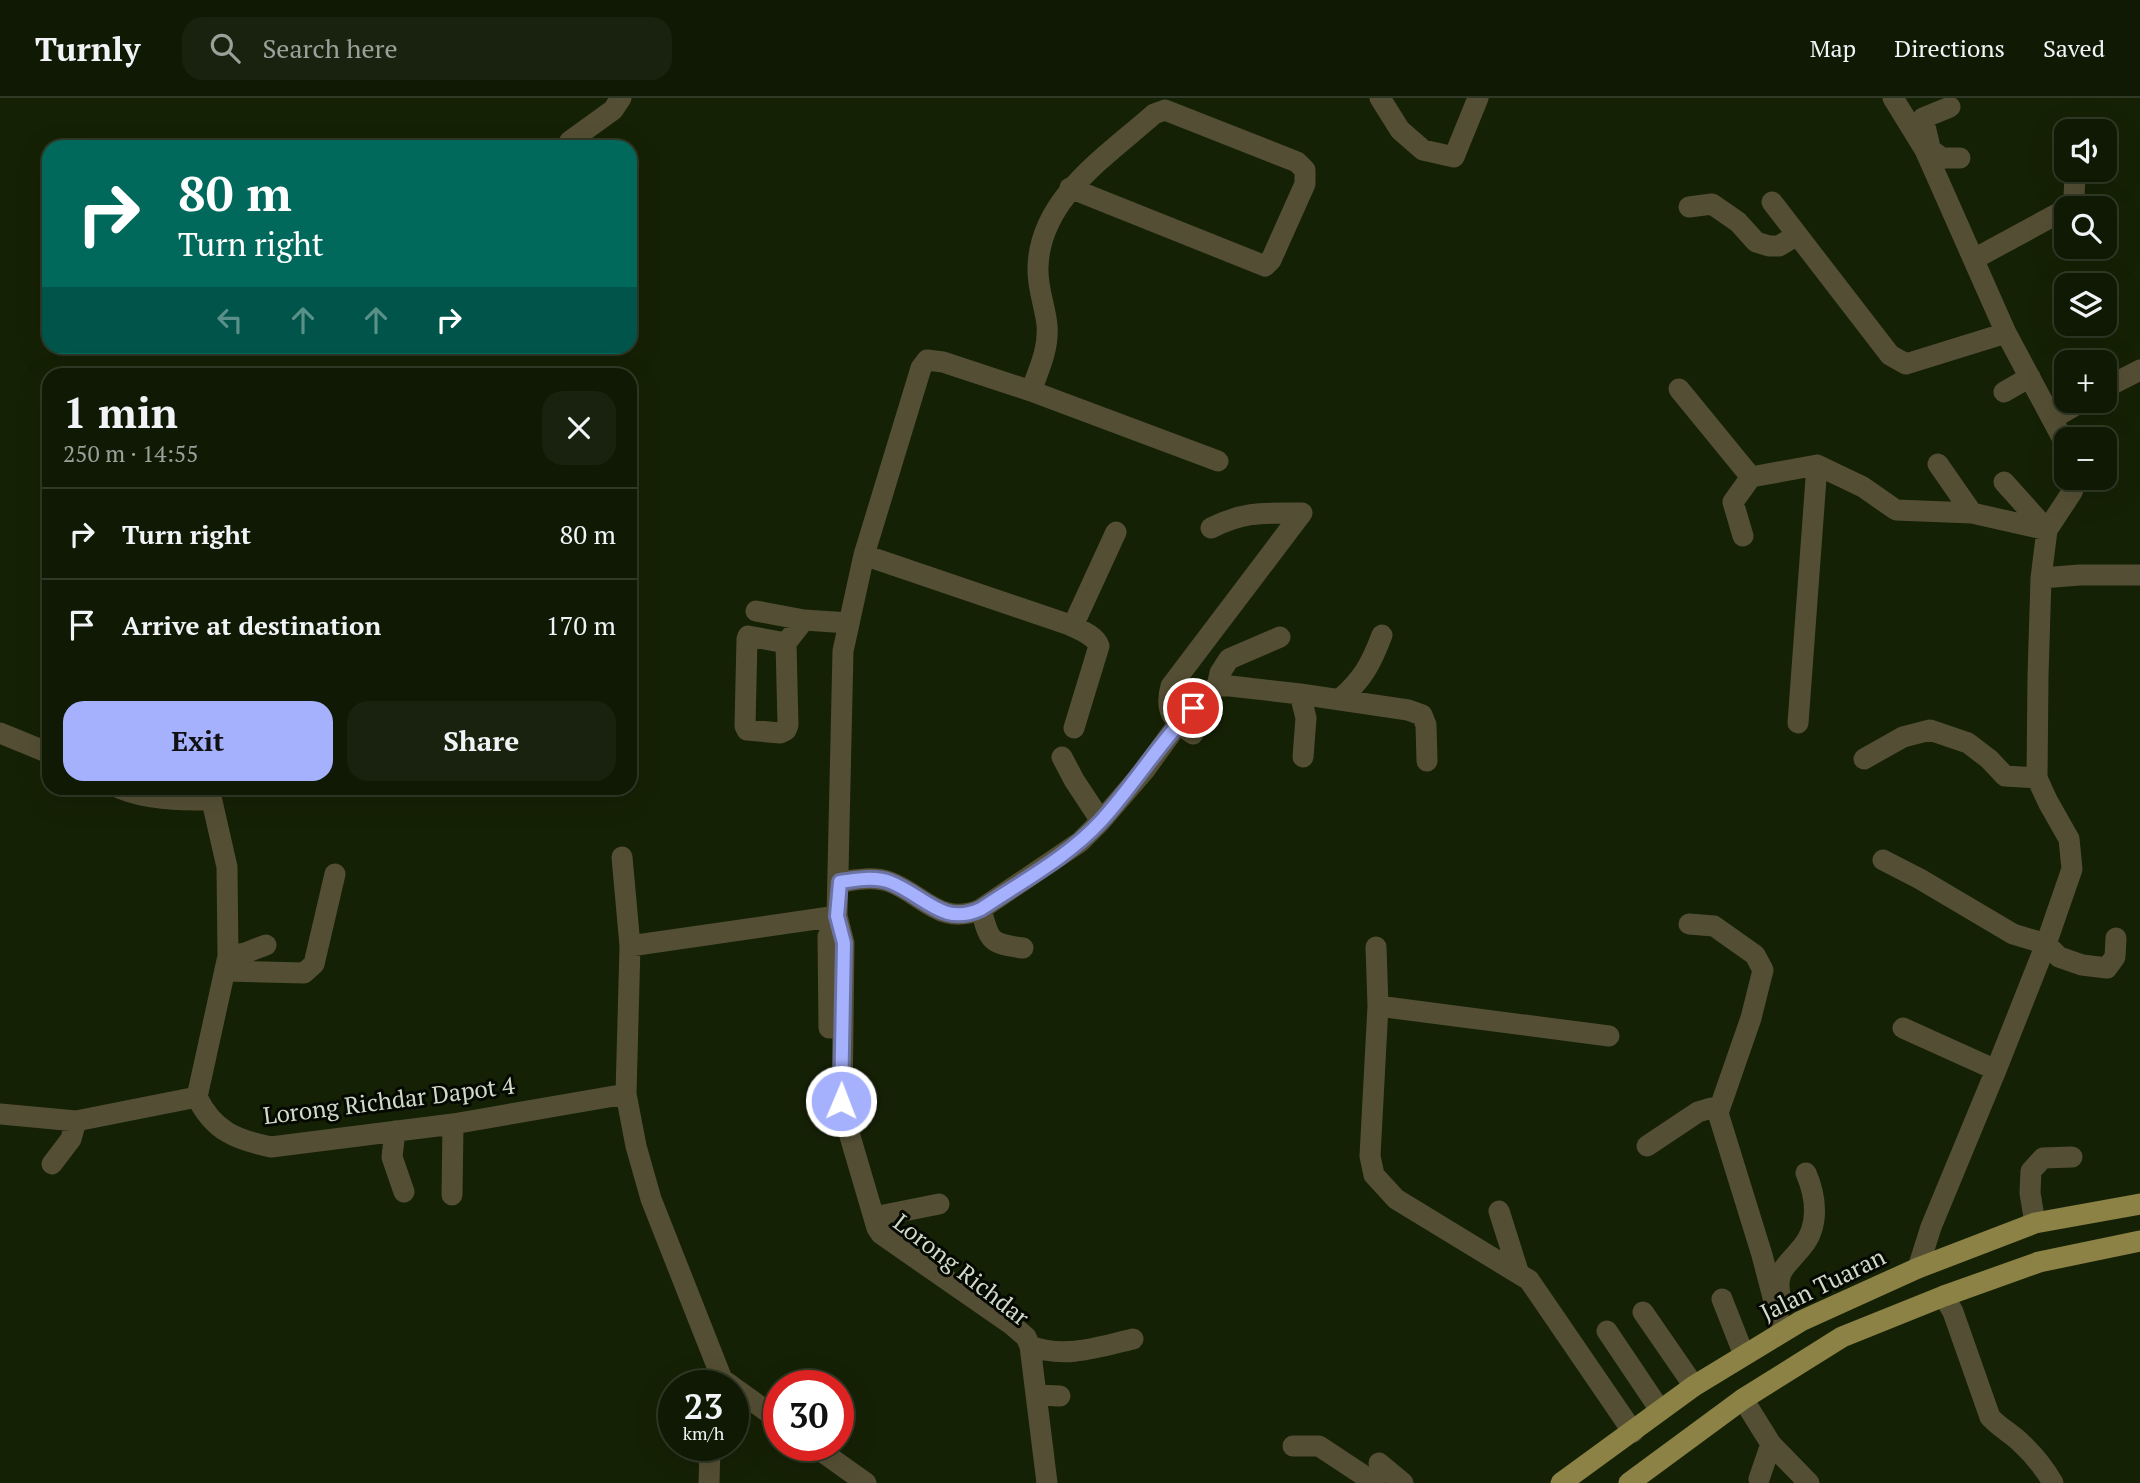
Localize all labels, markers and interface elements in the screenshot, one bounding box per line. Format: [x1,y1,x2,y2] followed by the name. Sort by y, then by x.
[182,17,672,80] search box
[35,27,140,70] text: Turnly
[206,29,244,67] icon: search
[262,31,398,65] text: Search here
[1810,32,1856,64] text: Map
[1894,32,2005,64] text: Directions
[2043,32,2105,64] text: Saved
[2054,119,2117,490] map controls
[2054,119,2117,182] button: sound
[178,160,292,225] text: 80 m
[63,168,154,259] icon: right
[2054,196,2117,259] button: search
[178,223,324,265] text: Turn right
[2054,273,2117,336] button: layers
[211,301,249,339] icon: left
[284,301,322,339] icon: ahead
[357,301,395,339] icon: ahead
[430,301,468,339] icon: right
[2054,350,2117,413] button: +
[63,384,178,440] text: 1 min
[542,391,616,465] button: close
[2054,427,2117,490] button: −
[63,438,198,469] text: 250 m · 14:55
[63,515,101,553] icon: right
[122,517,251,551] text: Turn right
[560,517,616,551] text: 80 m
[63,606,101,644] icon: arrive
[122,608,381,642] text: Arrive at destination
[546,608,616,642] text: 170 m
[1163,678,1223,738] pin
[1174,689,1212,727] icon: arrive
[63,701,333,781] button: Exit
[347,701,616,781] button: Share
[804,1064,878,1138] position arrow
[261,1069,517,1131] street label: Lorong Richdar Dapot 4
[887,1206,1037,1333] street label: Lorong Richdar
[1755,1240,1890,1328] street label: Jalan Tuaran
[763,1370,854,1461] speed limit sign: 30
[684,1383,723,1429] text: 23
[683,1421,724,1445] text: km/h

